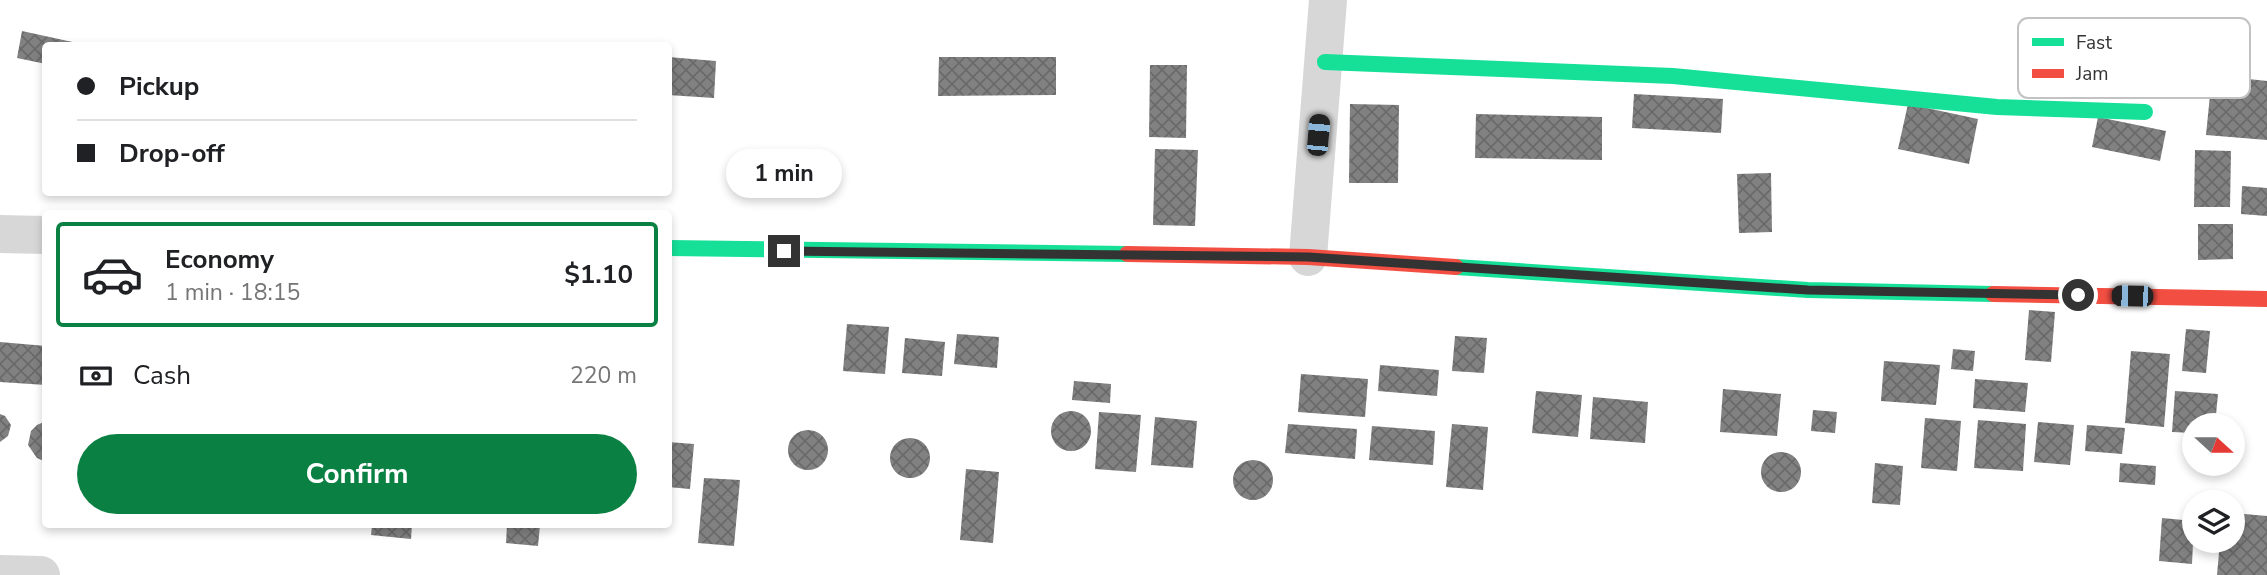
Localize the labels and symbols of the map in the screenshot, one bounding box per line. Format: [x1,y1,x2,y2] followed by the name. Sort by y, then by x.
[2018,18,2250,98] legend
[2076,30,2112,56] text: Fast
[2075,61,2109,87] text: Jam
[1306,113,1331,157] car
[726,149,842,198] callout: 1 min
[768,235,800,267] route end
[2062,279,2094,311] route start
[2111,285,2154,307] car
[2182,413,2245,476] north arrow

